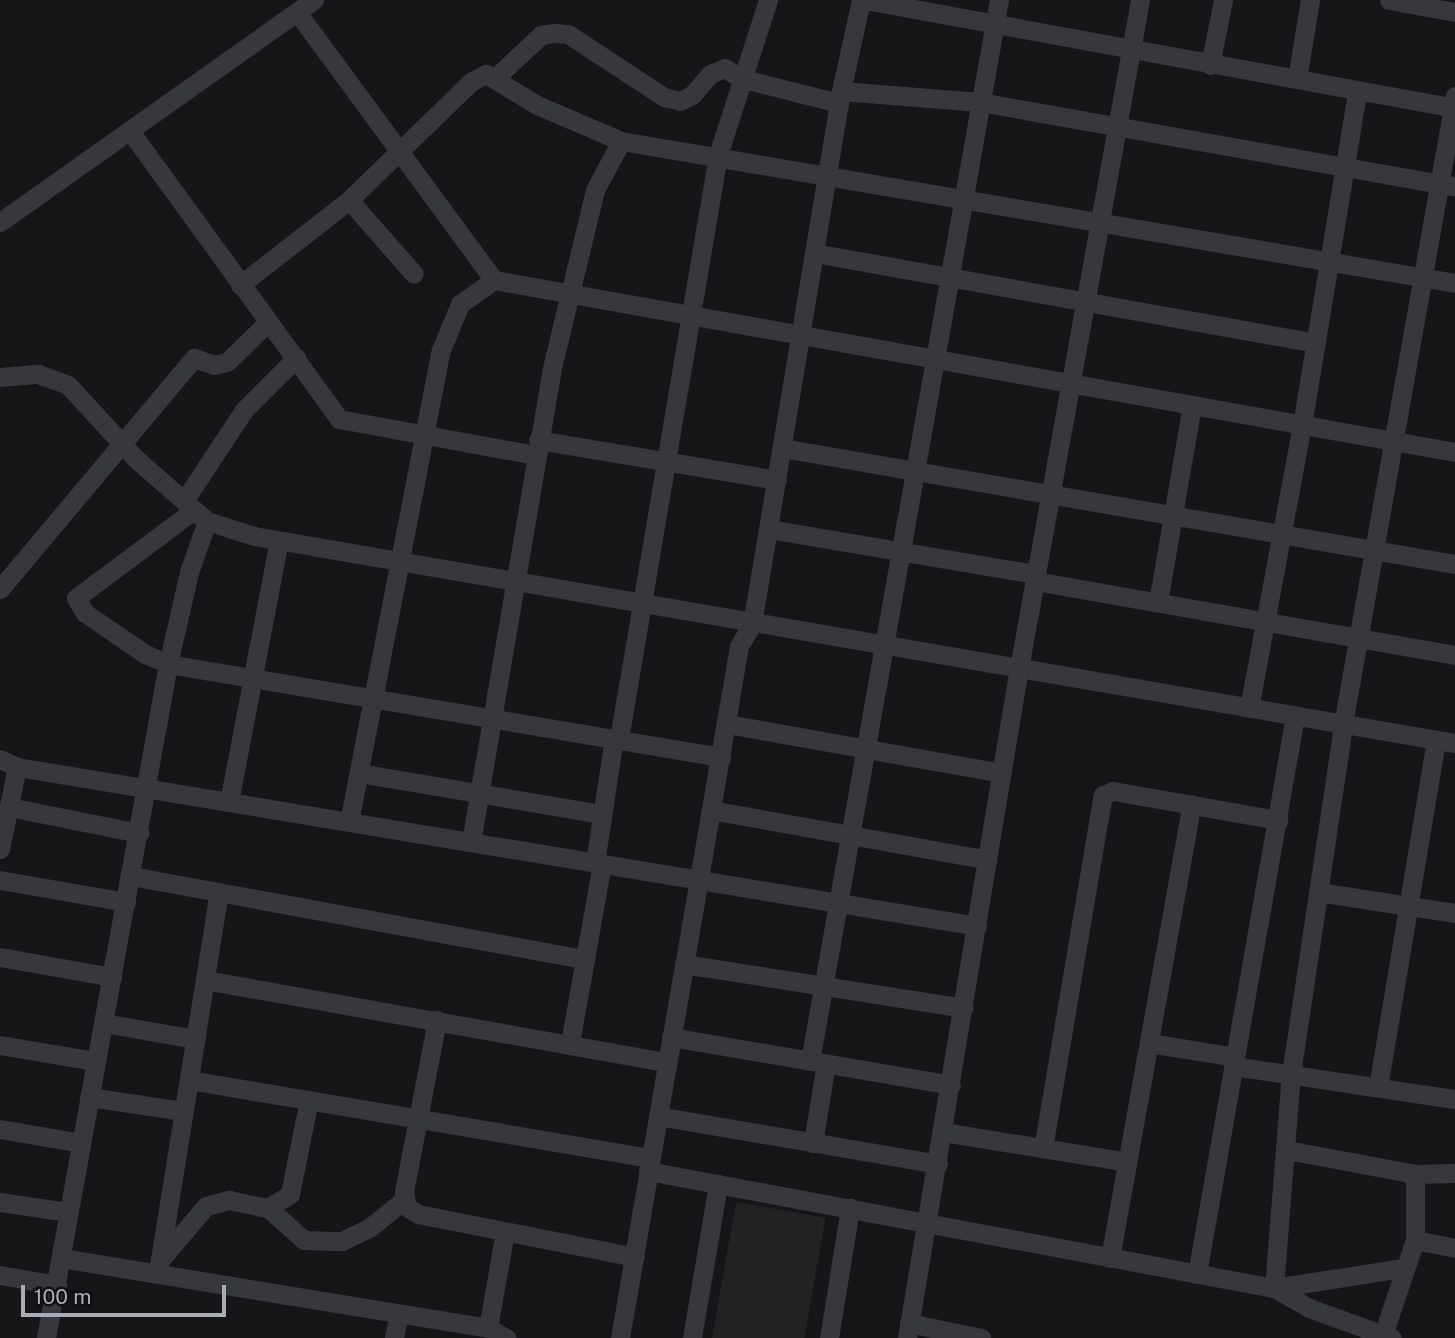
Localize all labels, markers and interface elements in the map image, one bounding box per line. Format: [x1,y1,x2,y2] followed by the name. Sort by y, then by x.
[24,1272,229,1316] scale bar
[34,1284,91,1309] text: 100 m

